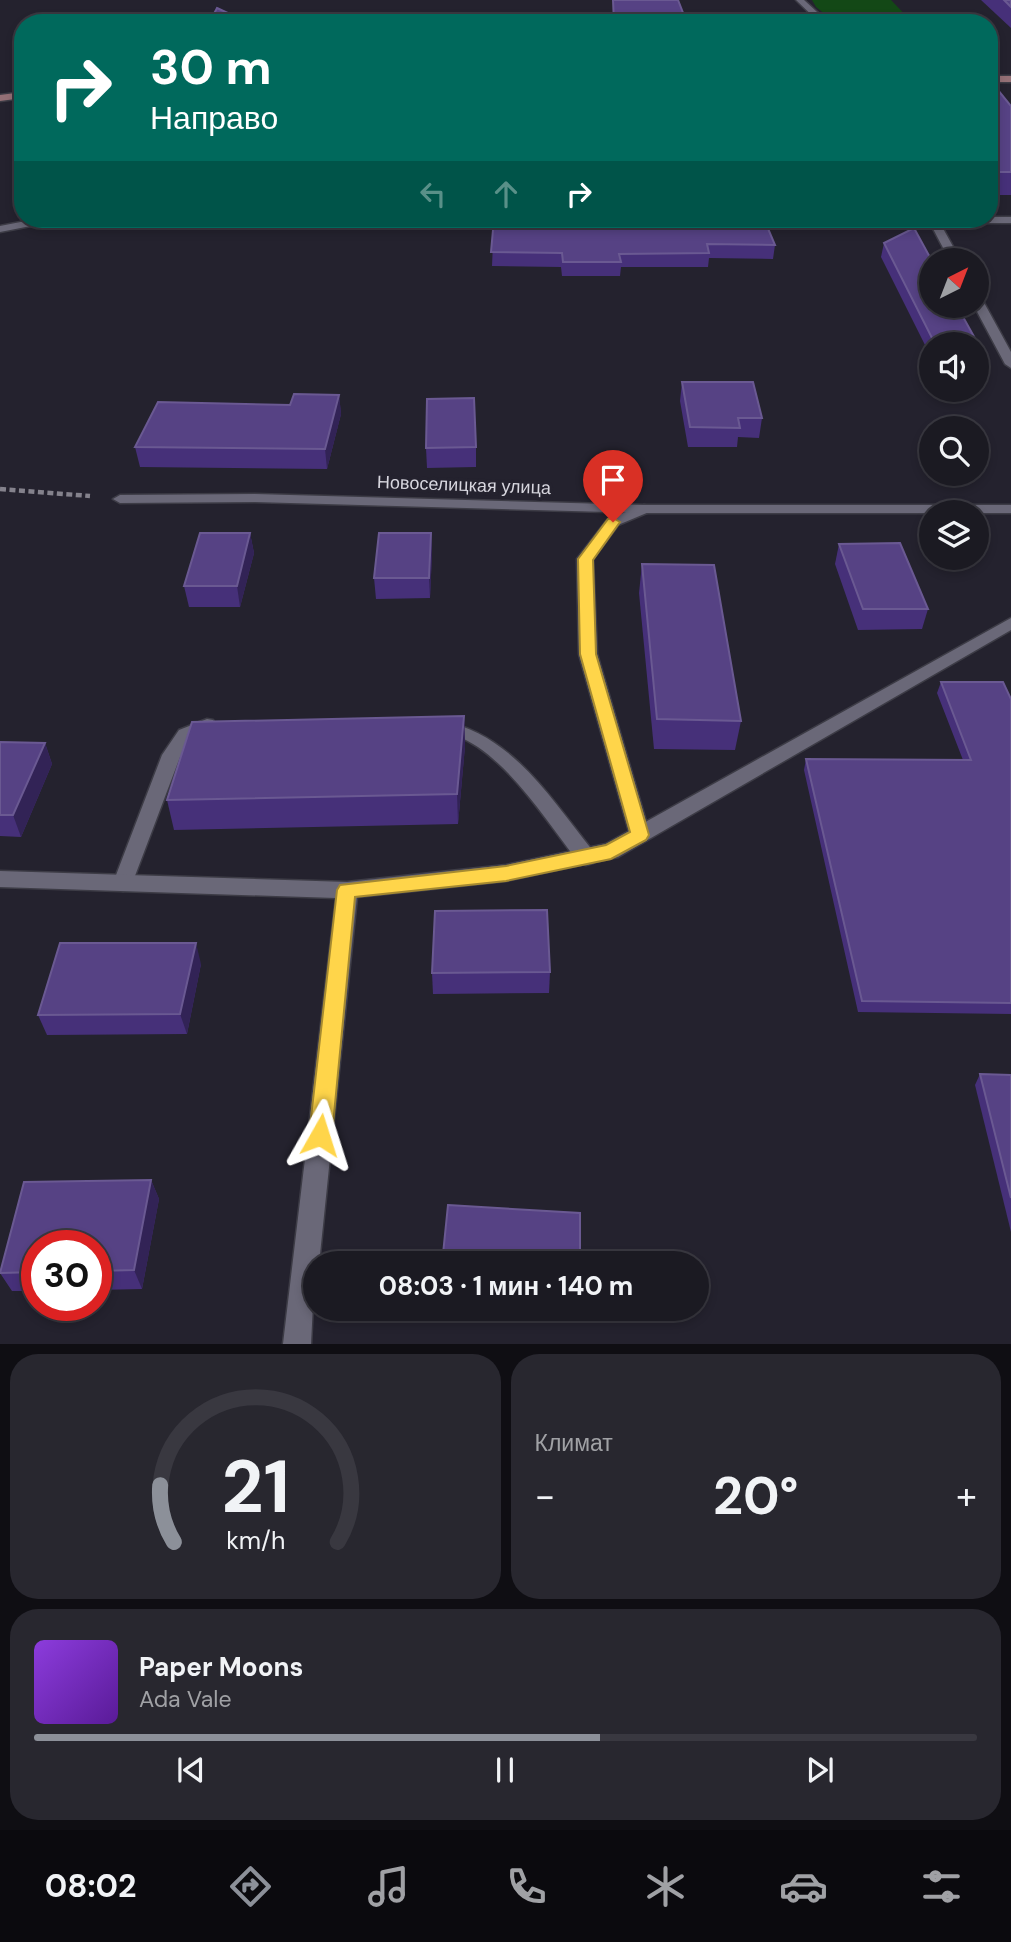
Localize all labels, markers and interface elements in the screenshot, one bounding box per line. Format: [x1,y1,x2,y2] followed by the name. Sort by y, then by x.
[150,35,272,99] text: 30 m
[35,42,126,133] icon: right
[150,97,278,139] text: Направо
[414,175,452,213] icon: left
[487,175,525,213] icon: ahead
[560,175,598,213] icon: right
[919,248,989,318] north arrow
[919,248,989,570] map controls
[919,332,989,402] button: sound
[919,416,989,486] button: search
[583,450,643,522] pin
[594,461,632,499] icon: arrive
[377,470,552,500] street label: Новоселицкая улица
[919,500,989,570] button: layers
[283,1098,357,1172] position arrow
[21,1230,112,1321] speed limit sign: 30
[379,1269,633,1303] text: 08:03 · 1 мин · 140 m
[535,1428,613,1458] text: Климат
[221,1441,290,1536] text: 21
[713,1462,798,1530] text: 20°
[535,1471,555,1521] text: −
[956,1471,977,1521] text: +
[226,1524,285,1557] text: km/h
[139,1650,303,1684] text: Paper Moons
[139,1684,232,1714] text: Ada Vale
[172,1751,210,1789] icon: previous
[486,1751,524,1789] icon: pause
[801,1751,839,1789] icon: next
[226,1862,275,1911] icon: directions
[364,1862,413,1911] icon: music
[502,1862,551,1911] icon: phone
[641,1862,690,1911] icon: climate
[779,1862,828,1911] icon: car
[917,1862,966,1911] icon: filters
[45,1865,136,1907] text: 08:02

